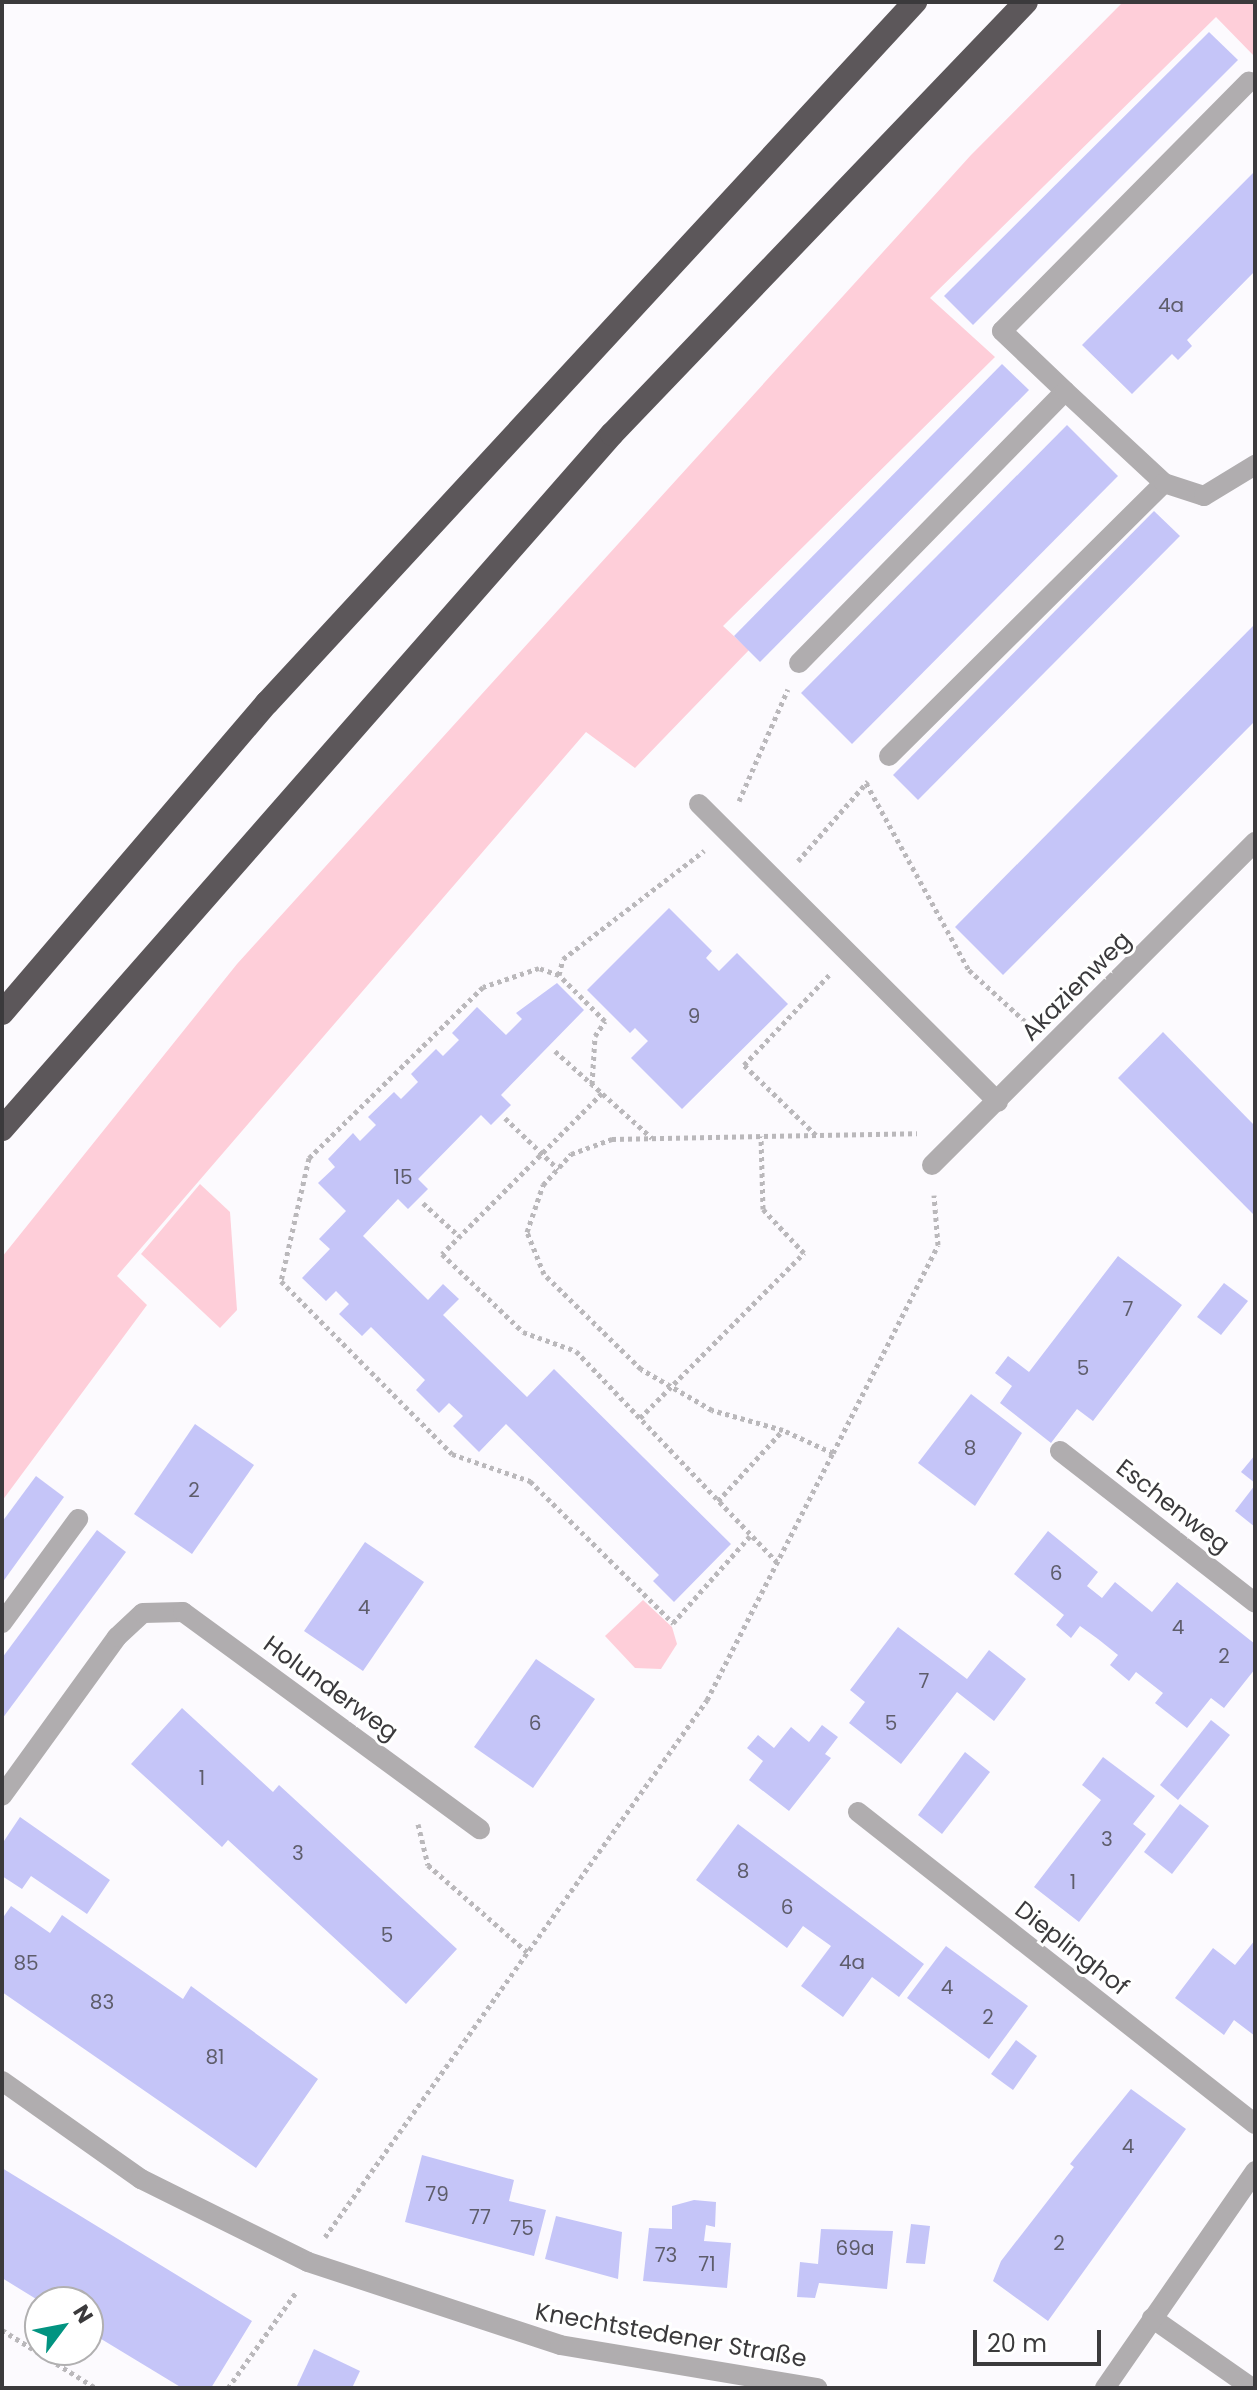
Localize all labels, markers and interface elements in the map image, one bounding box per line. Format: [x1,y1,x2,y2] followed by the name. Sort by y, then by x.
[1158,293,1184,317] house number: 4a
[1015,925,1137,1047] street label: Akazienweg
[688,1004,700,1028] house number: 9
[394,1165,412,1189] house number: 15
[1123,1297,1133,1321] house number: 7
[1077,1356,1089,1380] house number: 5
[964,1436,976,1460] house number: 8
[1111,1453,1235,1559] street label: Eschenweg
[188,1478,200,1502] house number: 2
[1050,1561,1062,1585] house number: 6
[358,1595,370,1619] house number: 4
[1172,1615,1184,1639] house number: 4
[258,1629,404,1747] street label: Holunderweg
[1218,1644,1230,1668] house number: 2
[919,1669,929,1693] house number: 7
[529,1711,541,1735] house number: 6
[885,1711,897,1735] house number: 5
[199,1766,205,1790] house number: 1
[1101,1827,1113,1851] house number: 3
[292,1841,304,1865] house number: 3
[737,1859,749,1883] house number: 8
[1070,1870,1076,1894] house number: 1
[781,1895,793,1919] house number: 6
[1010,1895,1134,2001] street label: Dieplinghof
[381,1923,393,1947] house number: 5
[839,1950,865,1974] house number: 4a
[13,1951,39,1975] house number: 85
[941,1975,953,1999] house number: 4
[90,1990,114,2014] house number: 83
[982,2005,994,2029] house number: 2
[205,2045,225,2069] house number: 81
[1122,2134,1134,2158] house number: 4
[425,2182,449,2206] house number: 79
[469,2205,491,2229] house number: 77
[510,2216,534,2240] house number: 75
[1053,2231,1065,2255] house number: 2
[836,2236,874,2260] house number: 69a
[655,2243,677,2267] house number: 73
[698,2252,716,2276] house number: 71
[24,2286,104,2366] north arrow
[533,2297,809,2373] street label: Knechtstedener Straße
[66,2299,101,2329] text: N
[977,2314,1105,2364] scale bar
[987,2327,1047,2360] text: 20 m

